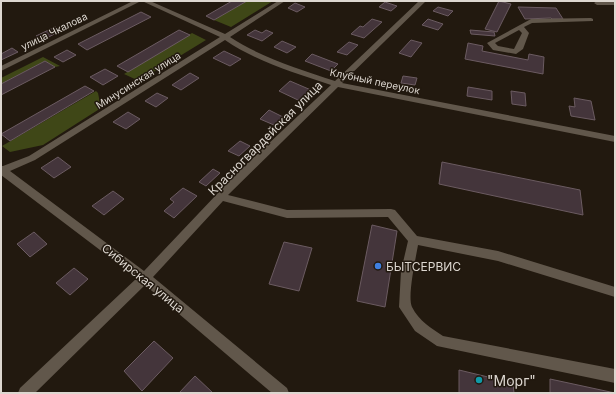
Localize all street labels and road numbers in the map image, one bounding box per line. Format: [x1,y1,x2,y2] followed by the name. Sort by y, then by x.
[19,10,89,52] street label: улица Чкалова
[94,49,182,111] street label: Минусинская улица
[329,66,422,97] street label: Клубный переулок
[205,78,325,198] street label: Красногвардейская улица
[99,240,187,316] street label: Сибирская улица

